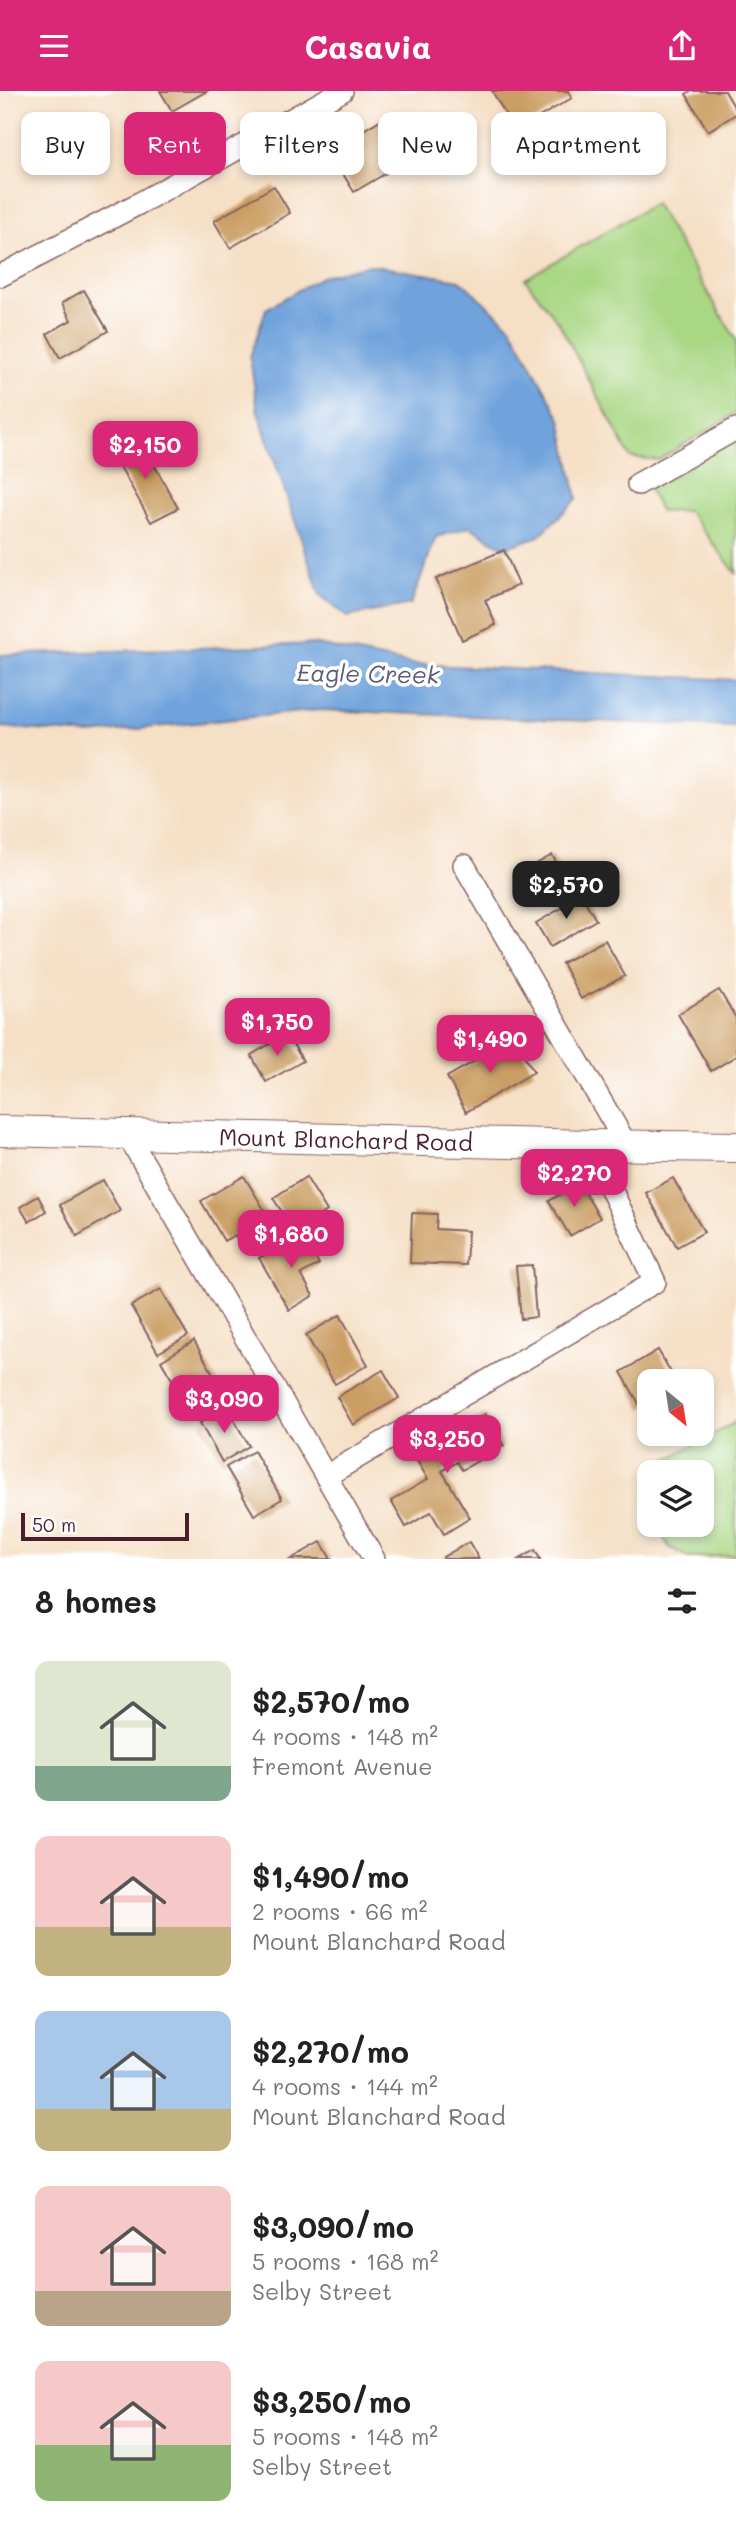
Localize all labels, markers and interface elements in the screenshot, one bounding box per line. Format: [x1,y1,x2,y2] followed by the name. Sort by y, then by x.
[305,25,431,67] text: Casavia
[35,27,73,65] icon: menu
[663,27,701,65] icon: share
[21,112,110,175] chip: Buy
[124,112,226,175] chip: Rent
[240,112,364,175] chip: Filters
[378,112,477,175] chip: New
[491,112,666,175] chip: Apartment
[88,421,202,481] pin: $2,150
[109,429,181,459] text: $2,150
[296,656,441,690] water label: Eagle Creek
[509,861,623,921] pin: $2,570
[528,869,604,899] text: $2,570
[220,999,334,1058] pin: $1,750
[241,1006,313,1036] text: $1,750
[433,1016,547,1075] pin: $1,490
[453,1023,527,1053] text: $1,490
[219,1121,473,1157] street label: Mount Blanchard Road
[517,1149,631,1209] pin: $2,270
[537,1157,611,1187] text: $2,270
[234,1211,348,1270] pin: $1,680
[254,1218,328,1248] text: $1,680
[637,1369,714,1445] north arrow
[637,1369,714,1537] map controls
[167,1375,281,1435] pin: $3,090
[185,1383,263,1413] text: $3,090
[390,1415,504,1475] pin: $3,250
[409,1423,485,1453] text: $3,250
[637,1460,714,1537] button: layers
[21,1510,189,1542] scale bar
[32,1512,76,1537] text: 50 m
[35,1581,157,1621] text: 8 homes
[663,1582,701,1620] icon: filters
[252,1681,410,1721] text: $2,570/mo
[91,1689,175,1773] icon: home
[252,1721,438,1751] text: 4 rooms · 148 m²
[252,1751,432,1781] text: Fremont Avenue
[252,1856,409,1896] text: $1,490/mo
[91,1864,175,1948] icon: home
[252,1896,427,1926] text: 2 rooms · 66 m²
[252,1926,506,1956] text: Mount Blanchard Road
[252,2031,409,2071] text: $2,270/mo
[91,2039,175,2123] icon: home
[252,2071,438,2101] text: 4 rooms · 144 m²
[252,2101,506,2131] text: Mount Blanchard Road
[252,2206,414,2246] text: $3,090/mo
[91,2214,175,2298] icon: home
[252,2246,438,2276] text: 5 rooms · 168 m²
[252,2276,392,2306] text: Selby Street
[252,2381,411,2421] text: $3,250/mo
[91,2389,175,2473] icon: home
[252,2421,438,2451] text: 5 rooms · 148 m²
[252,2451,392,2481] text: Selby Street

